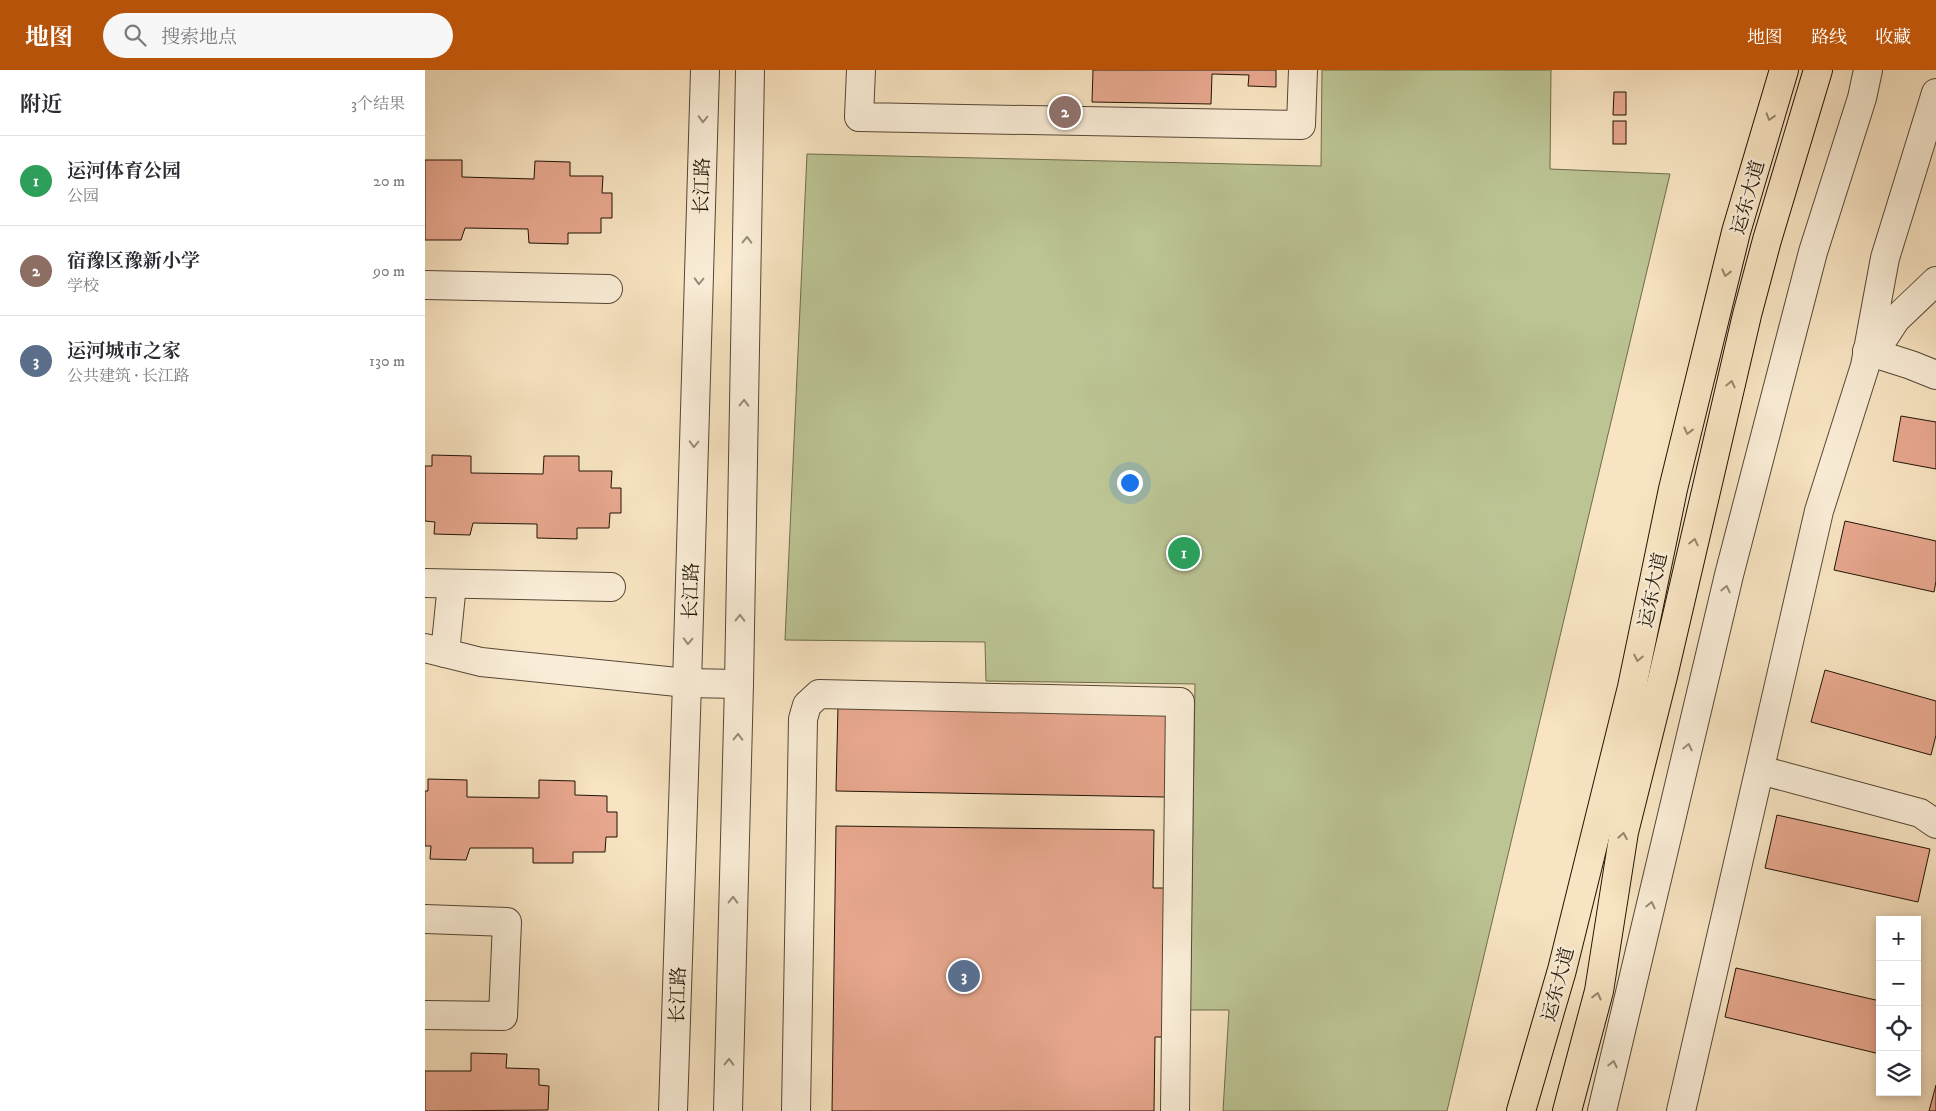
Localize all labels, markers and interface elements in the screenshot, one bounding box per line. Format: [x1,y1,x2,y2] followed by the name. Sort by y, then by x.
[103,13,453,58] search box
[121,21,149,49] icon: search
[25,23,73,53] text: 地图
[161,26,237,49] text: 搜索地点
[1747,27,1783,49] text: 地图
[1811,27,1847,49] text: 路线
[1875,27,1911,49] text: 收藏
[20,92,62,118] text: 附近
[1049,93,1081,131] pin: 2
[351,94,405,114] text: 3个结果
[1766,112,1776,120] one-way arrow
[698,115,709,123] one-way arrow
[690,157,715,215] street label: 长江路
[1727,158,1770,237] street label: 运东大道
[67,160,181,183] text: 运河体育公园
[33,171,39,191] text: 1
[373,171,405,191] text: 20 m
[67,186,99,206] text: 公园
[742,236,752,244] one-way arrow
[67,250,200,273] text: 宿豫区豫新小学
[32,261,40,281] text: 2
[373,261,405,281] text: 90 m
[1721,269,1732,278] one-way arrow
[67,276,99,296] text: 学校
[693,277,704,285] one-way arrow
[67,340,181,363] text: 运河城市之家
[33,351,39,371] text: 3
[369,351,405,371] text: 130 m
[67,366,190,386] text: 公共建筑 · 长江路
[1725,379,1736,388] one-way arrow
[739,398,749,406] one-way arrow
[1683,426,1693,434] one-way arrow
[689,440,699,448] one-way arrow
[1117,470,1143,496] your location
[1168,534,1200,572] pin: 1
[1688,537,1699,546] one-way arrow
[1634,551,1673,630] street label: 运东大道
[679,562,704,620] street label: 长江路
[1720,585,1731,594] one-way arrow
[735,613,745,621] one-way arrow
[683,637,694,645] one-way arrow
[1633,654,1644,662] one-way arrow
[732,733,743,741] one-way arrow
[1682,743,1693,752] one-way arrow
[1618,831,1628,840] one-way arrow
[728,896,739,904] one-way arrow
[1645,901,1656,910] one-way arrow
[1876,916,1921,1096] map controls
[1876,916,1921,961] button: +
[1538,945,1579,1024] street label: 运东大道
[948,957,980,995] pin: 3
[1876,961,1921,1006] button: −
[666,966,691,1024] street label: 长江路
[1591,992,1602,1001] one-way arrow
[1876,1006,1921,1051] button: locate
[1876,1051,1921,1096] button: layers
[724,1058,734,1066] one-way arrow
[1607,1059,1618,1068] one-way arrow

